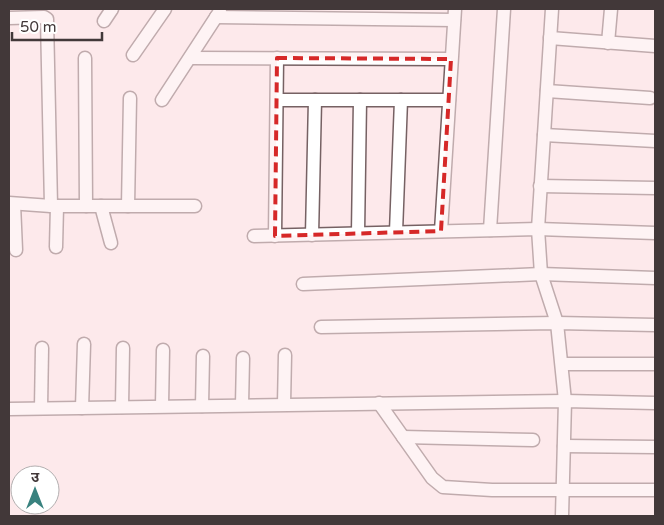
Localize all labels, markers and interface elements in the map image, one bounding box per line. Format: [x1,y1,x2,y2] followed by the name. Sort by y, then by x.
[12,10,102,42] scale bar
[20,18,57,36] text: 50 m
[10,465,60,515] north arrow
[31,469,40,486] text: उ

